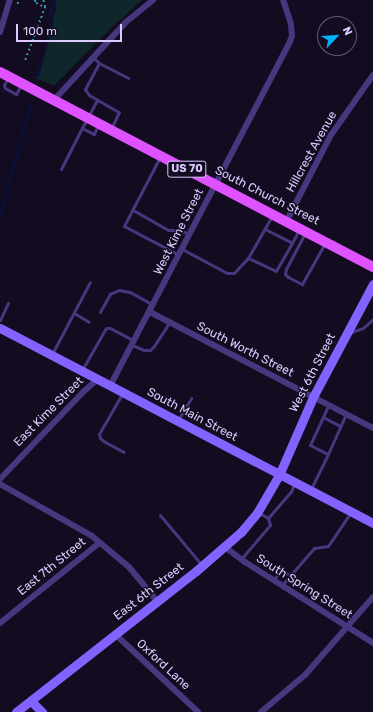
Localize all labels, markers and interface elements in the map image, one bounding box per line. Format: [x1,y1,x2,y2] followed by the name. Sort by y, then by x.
[18,16,124,42] scale bar
[317,16,357,56] north arrow
[23,24,57,38] text: 100 m
[340,25,355,37] text: N
[284,109,340,195] street label: Hillcrest Avenue
[167,160,207,178] road number: US 70
[212,163,322,229] street label: South Church Street
[151,186,207,278] street label: West Kime Street
[194,319,296,381] street label: South Worth Street
[287,331,339,415] street label: West 6th Street
[11,374,87,450] street label: East Kime Street
[144,385,240,445] street label: South Main Street
[15,535,89,599] street label: East 7th Street
[253,552,355,622] street label: South Spring Street
[111,560,187,624] street label: East 6th Street
[133,637,193,693] street label: Oxford Lane

